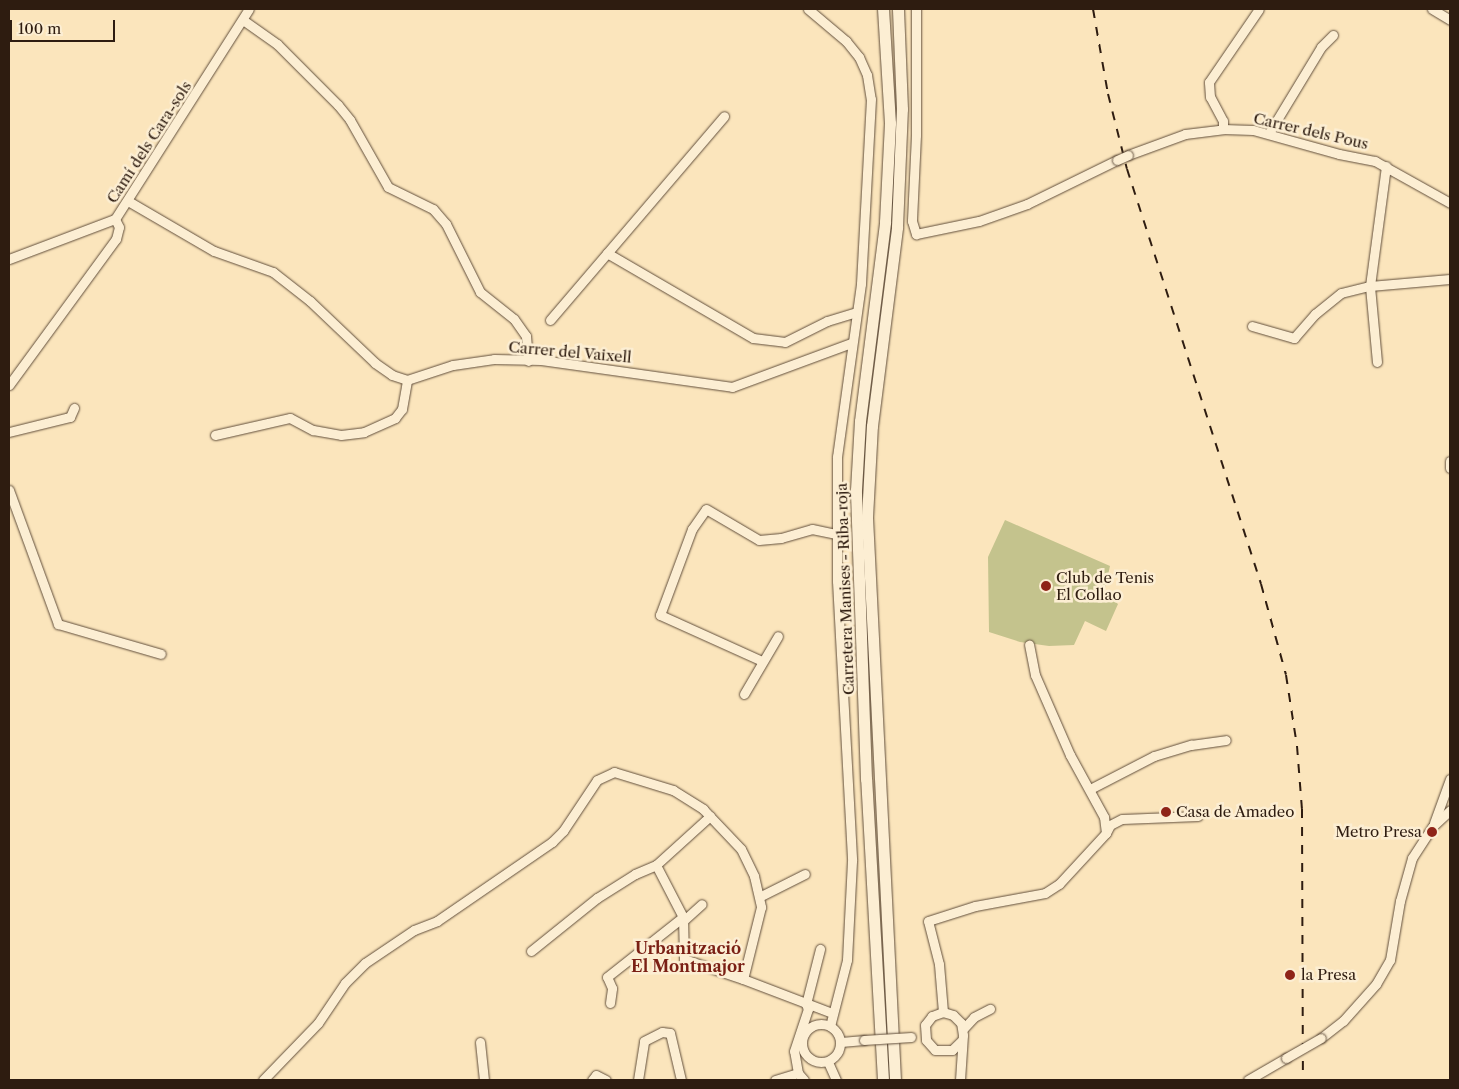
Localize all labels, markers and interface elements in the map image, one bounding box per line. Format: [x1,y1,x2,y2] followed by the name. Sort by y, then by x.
[12,10,118,42] scale bar
[18,19,61,38] text: 100 m
[103,78,195,206] street label: Camí dels Cara-sols
[1252,109,1370,153] street label: Carrer dels Pous
[507,338,633,366] street label: Carrer del Vaixell
[832,483,858,695] street label: Carretera Manises - Riba-roja
[1056,568,1155,603] place label: Club de Tenis El Collao
[1040,580,1052,592] marker: Club de Tenis El Collao
[1176,803,1295,821] place label: Casa de Amadeo
[1160,806,1172,818] marker: Casa de Amadeo
[1335,823,1422,841] place label: Metro Presa
[1426,826,1438,838] marker: Metro Presa
[631,938,745,976] district label: Urbanització El Montmajor
[1301,966,1356,984] place label: la Presa
[1283,968,1297,982] marker: la Presa

